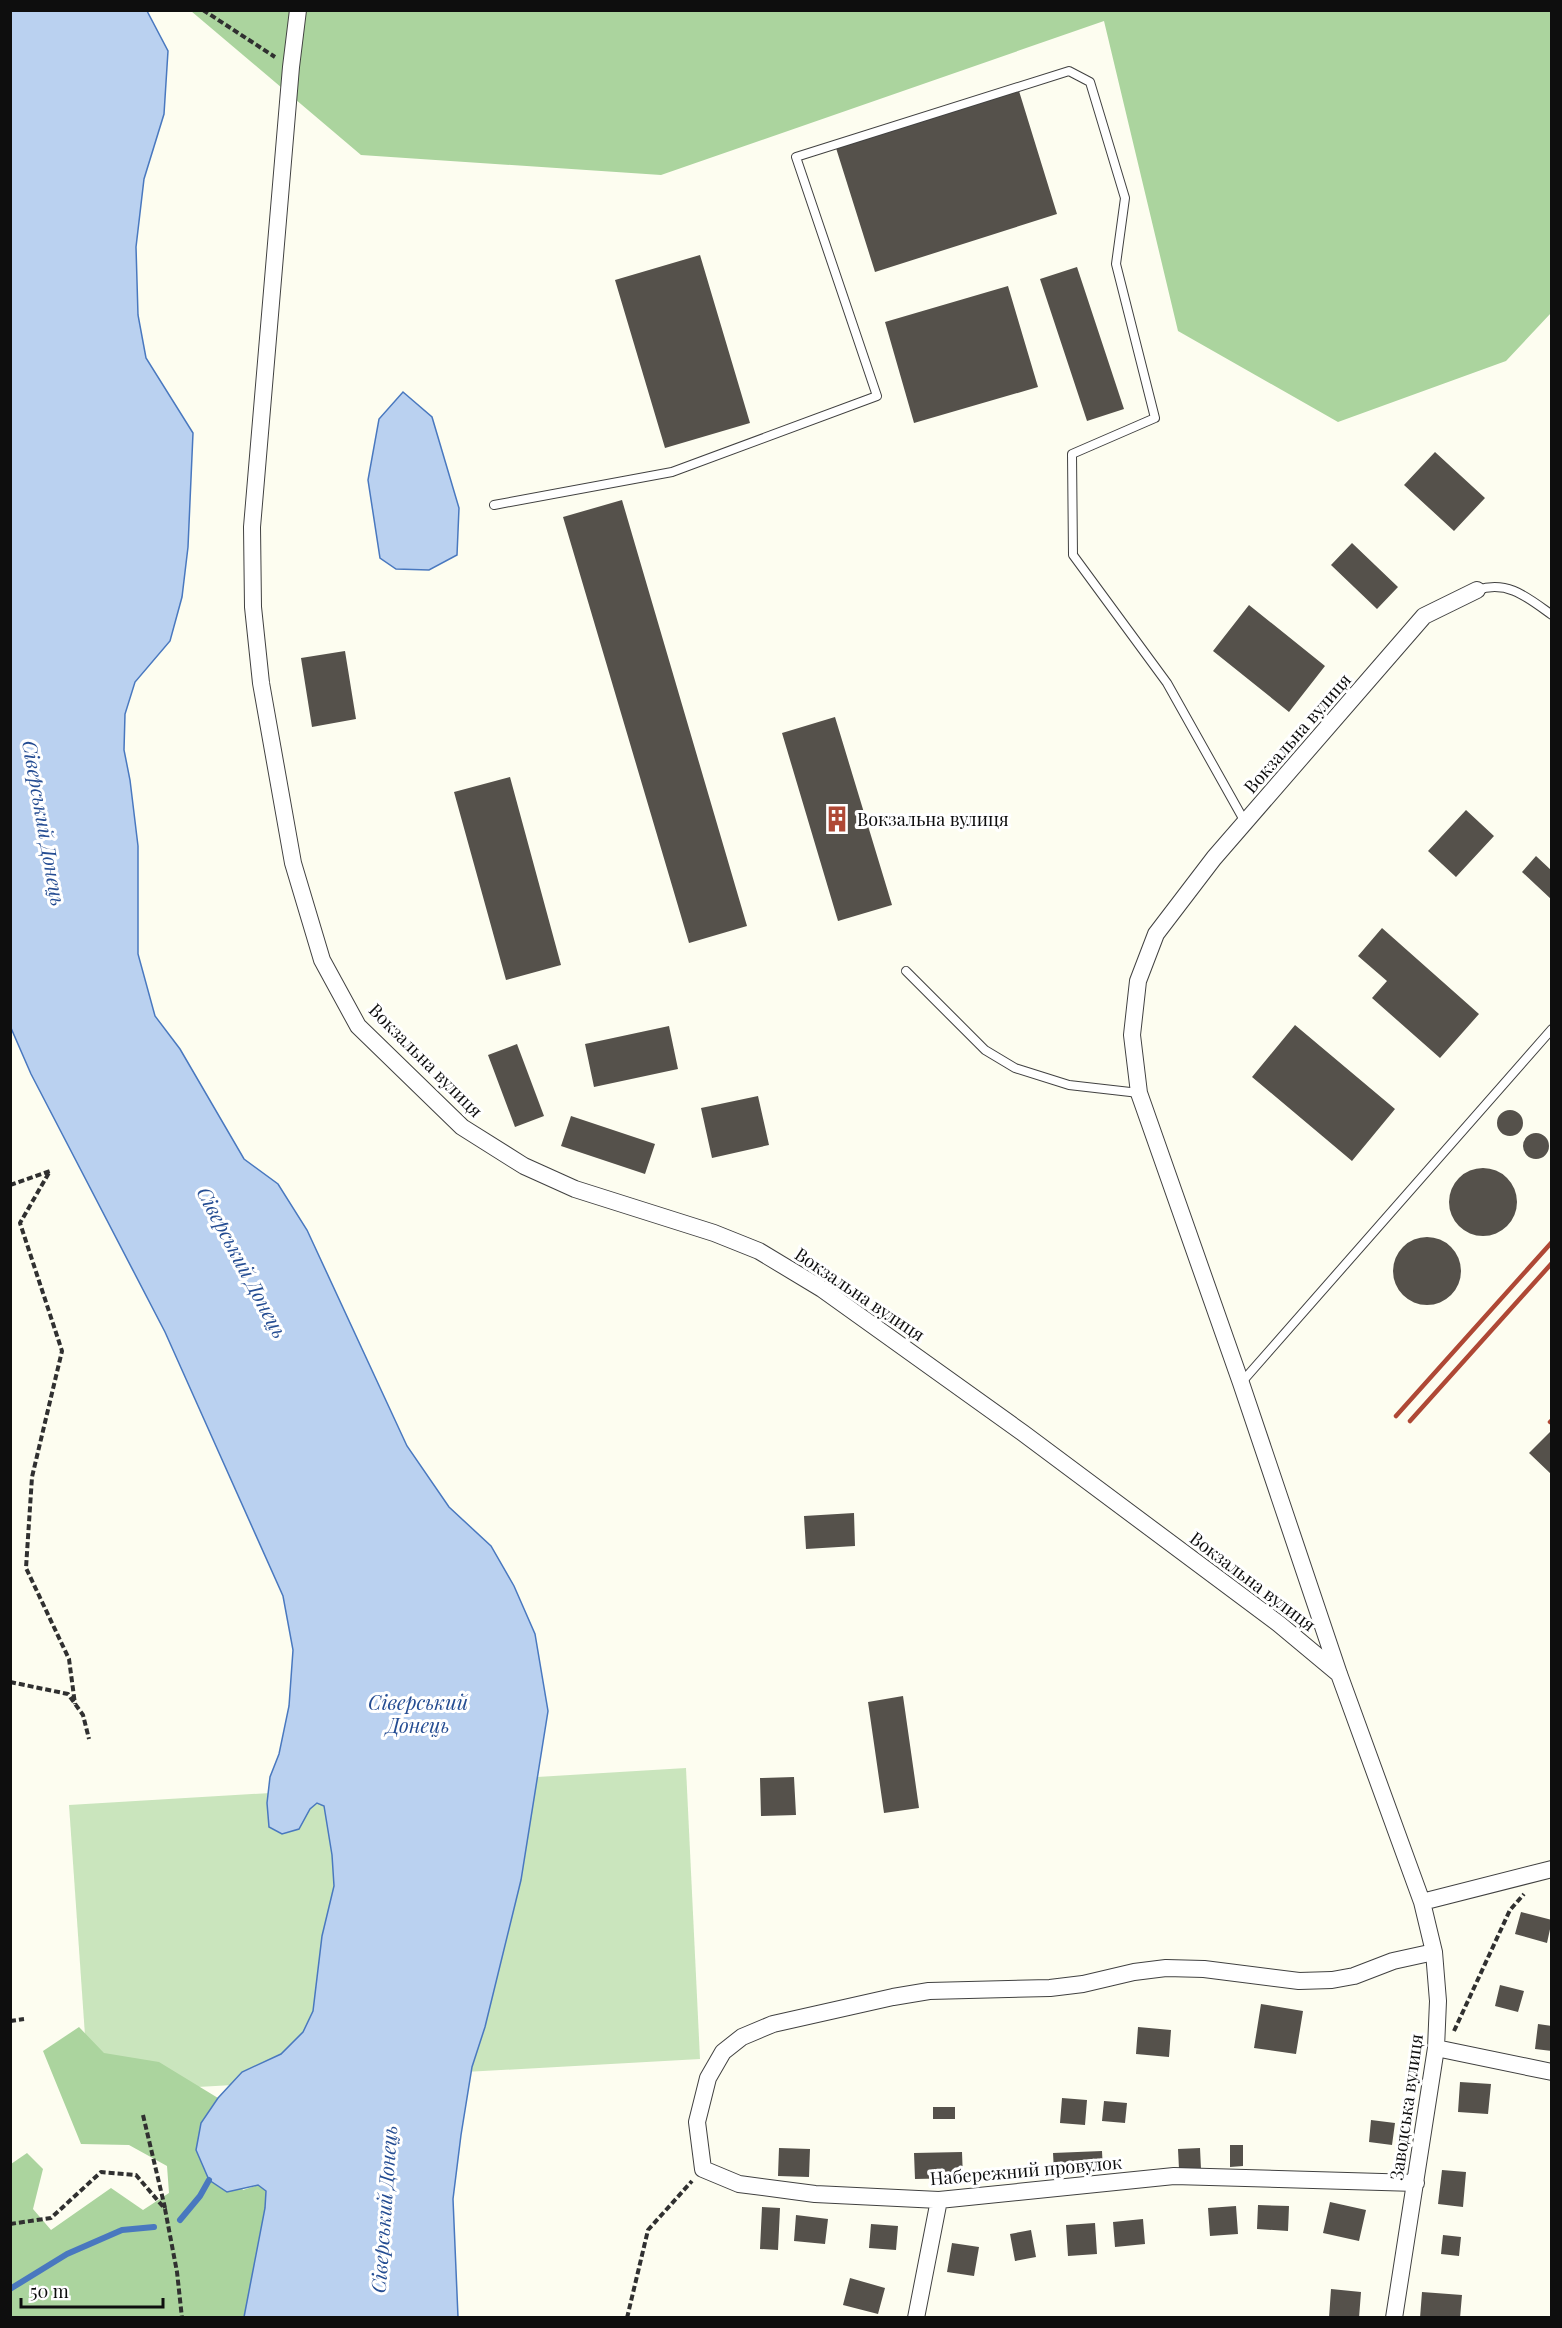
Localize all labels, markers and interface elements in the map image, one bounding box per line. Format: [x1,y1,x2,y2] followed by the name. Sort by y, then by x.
[1238,668,1356,798] street label: Вокзальна вулиця
[17,738,73,908] water label: Сіверський Донець
[822,804,852,834] building icon: Вокзальна вулиця
[857,807,1009,831] place label: Вокзальна вулиця
[364,998,488,1122] street label: Вокзальна вулиця
[192,1181,294,1343] water label: Сіверський Донець
[790,1242,930,1347] street label: Вокзальна вулиця
[1185,1526,1321,1636] street label: Вокзальна вулиця
[368,1688,469,1738] water label: Сіверський Донець
[1384,2032,1428,2182] street label: Заводська вулиця
[364,2124,402,2294] water label: Сіверський Донець
[929,2150,1123,2190] street label: Набережний провулок
[21,2271,164,2309] scale bar
[30,2279,69,2303] text: 50 m

